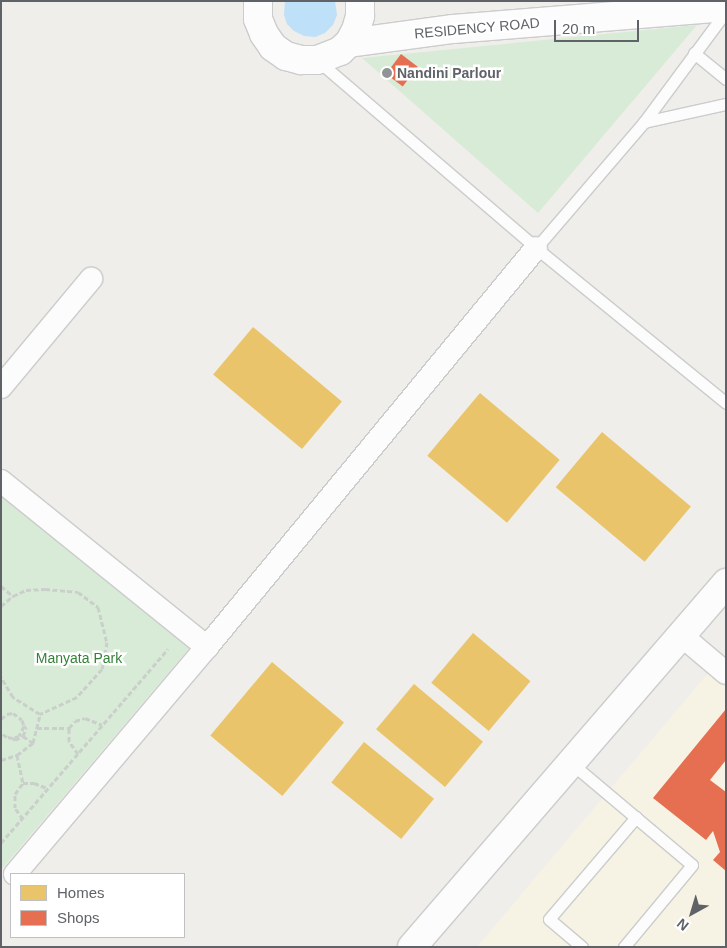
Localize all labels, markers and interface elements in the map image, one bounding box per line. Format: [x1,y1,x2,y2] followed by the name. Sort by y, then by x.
[557,10,642,42] scale bar
[413,14,541,42] street label: RESIDENCY ROAD
[562,20,595,37] text: 20 m
[397,65,501,81] place label: Nandini Parlour
[381,67,393,79] marker: Nandini Parlour
[36,650,122,666] park label: Manyata Park
[10,873,185,938] legend
[57,884,105,901] text: Homes
[667,888,717,938] north arrow
[57,909,100,926] text: Shops
[674,915,692,934] text: N

